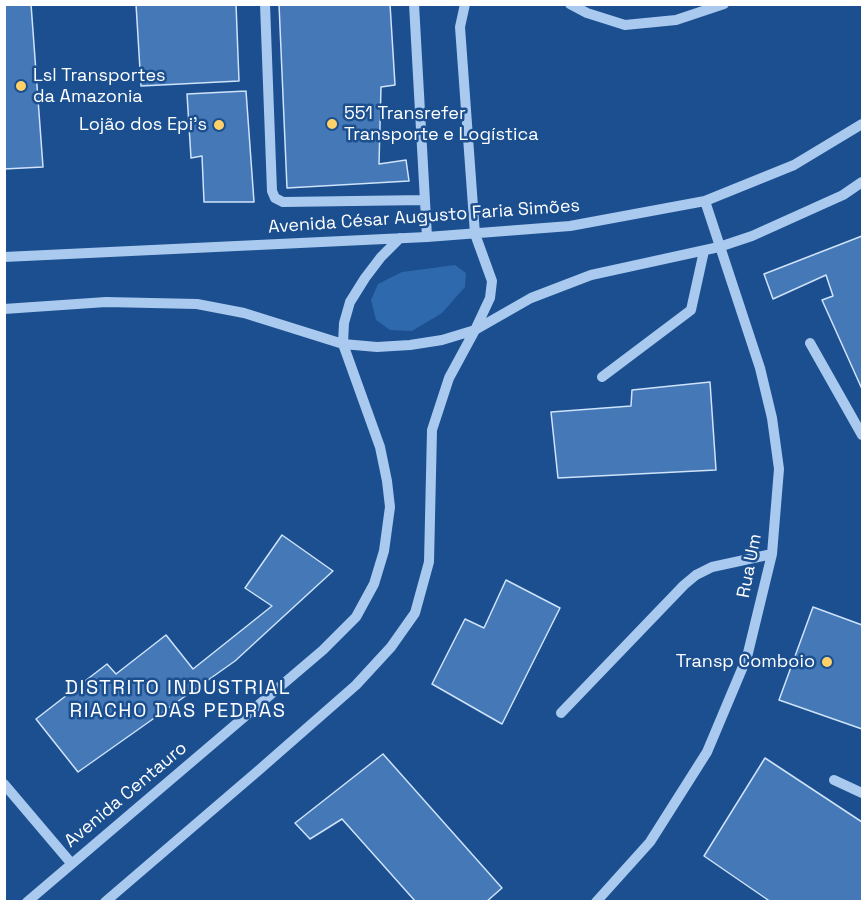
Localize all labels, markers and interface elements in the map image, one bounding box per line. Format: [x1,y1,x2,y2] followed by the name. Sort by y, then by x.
[33,65,166,107] place label: Lsl Transportes da Amazonia
[14,79,28,93] marker: Lsl Transportes da Amazonia
[344,103,539,146] place label: 551 Transrefer Transporte e Logística
[79,114,207,136] place label: Lojão dos Epi's
[325,117,339,131] marker: 551 Transrefer Transporte e Logística
[212,118,226,132] marker: Lojão dos Epi's
[267,195,581,239] street label: Avenida César Augusto Faria Simões
[733,532,767,600] street label: Rua Um
[676,651,815,673] place label: Transp Comboio
[820,655,834,669] marker: Transp Comboio
[65,677,291,724] district label: DISTRITO INDUSTRIAL RIACHO DAS PEDRAS
[60,738,192,852] street label: Avenida Centauro

